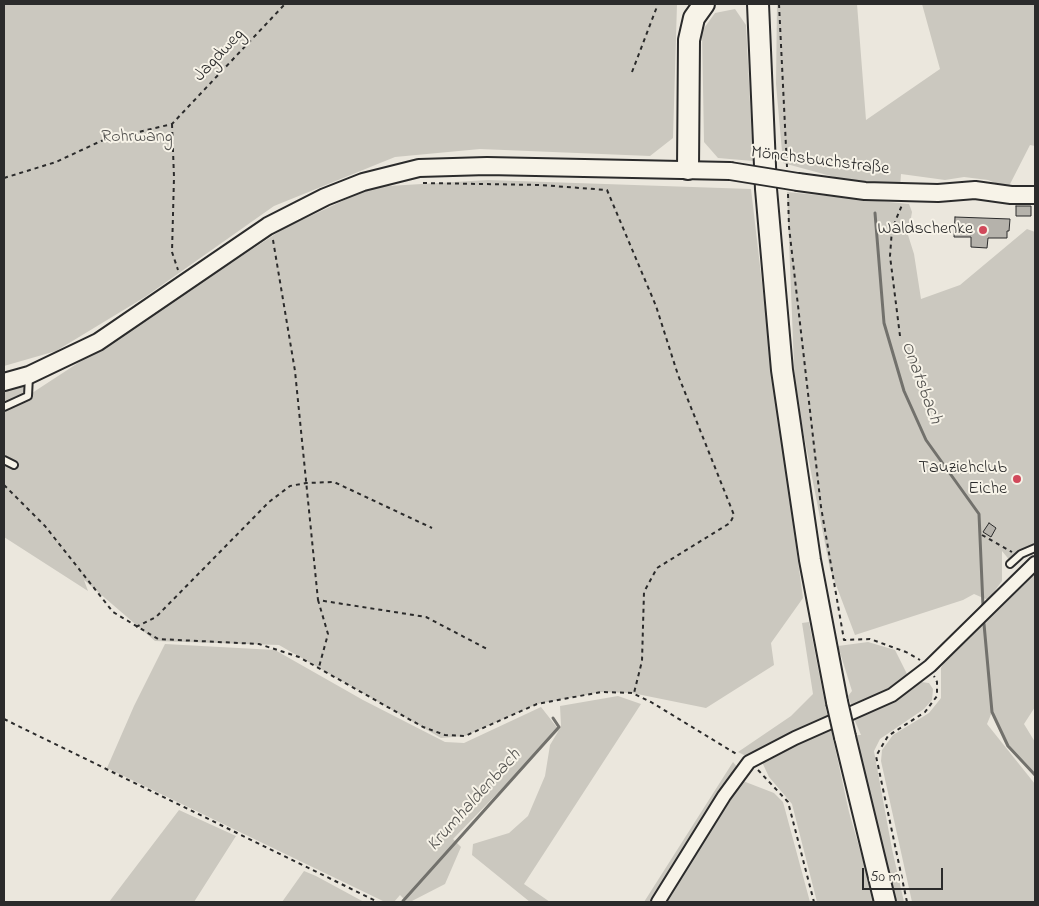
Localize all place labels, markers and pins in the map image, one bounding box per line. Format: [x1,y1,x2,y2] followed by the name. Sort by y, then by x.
[878,219,973,241] place label: Waldschenke
[977,224,989,236] marker: Waldschenke
[919,458,1007,500] place label: Tauziehclub Eiche
[1011,473,1023,485] marker: Tauziehclub Eiche

